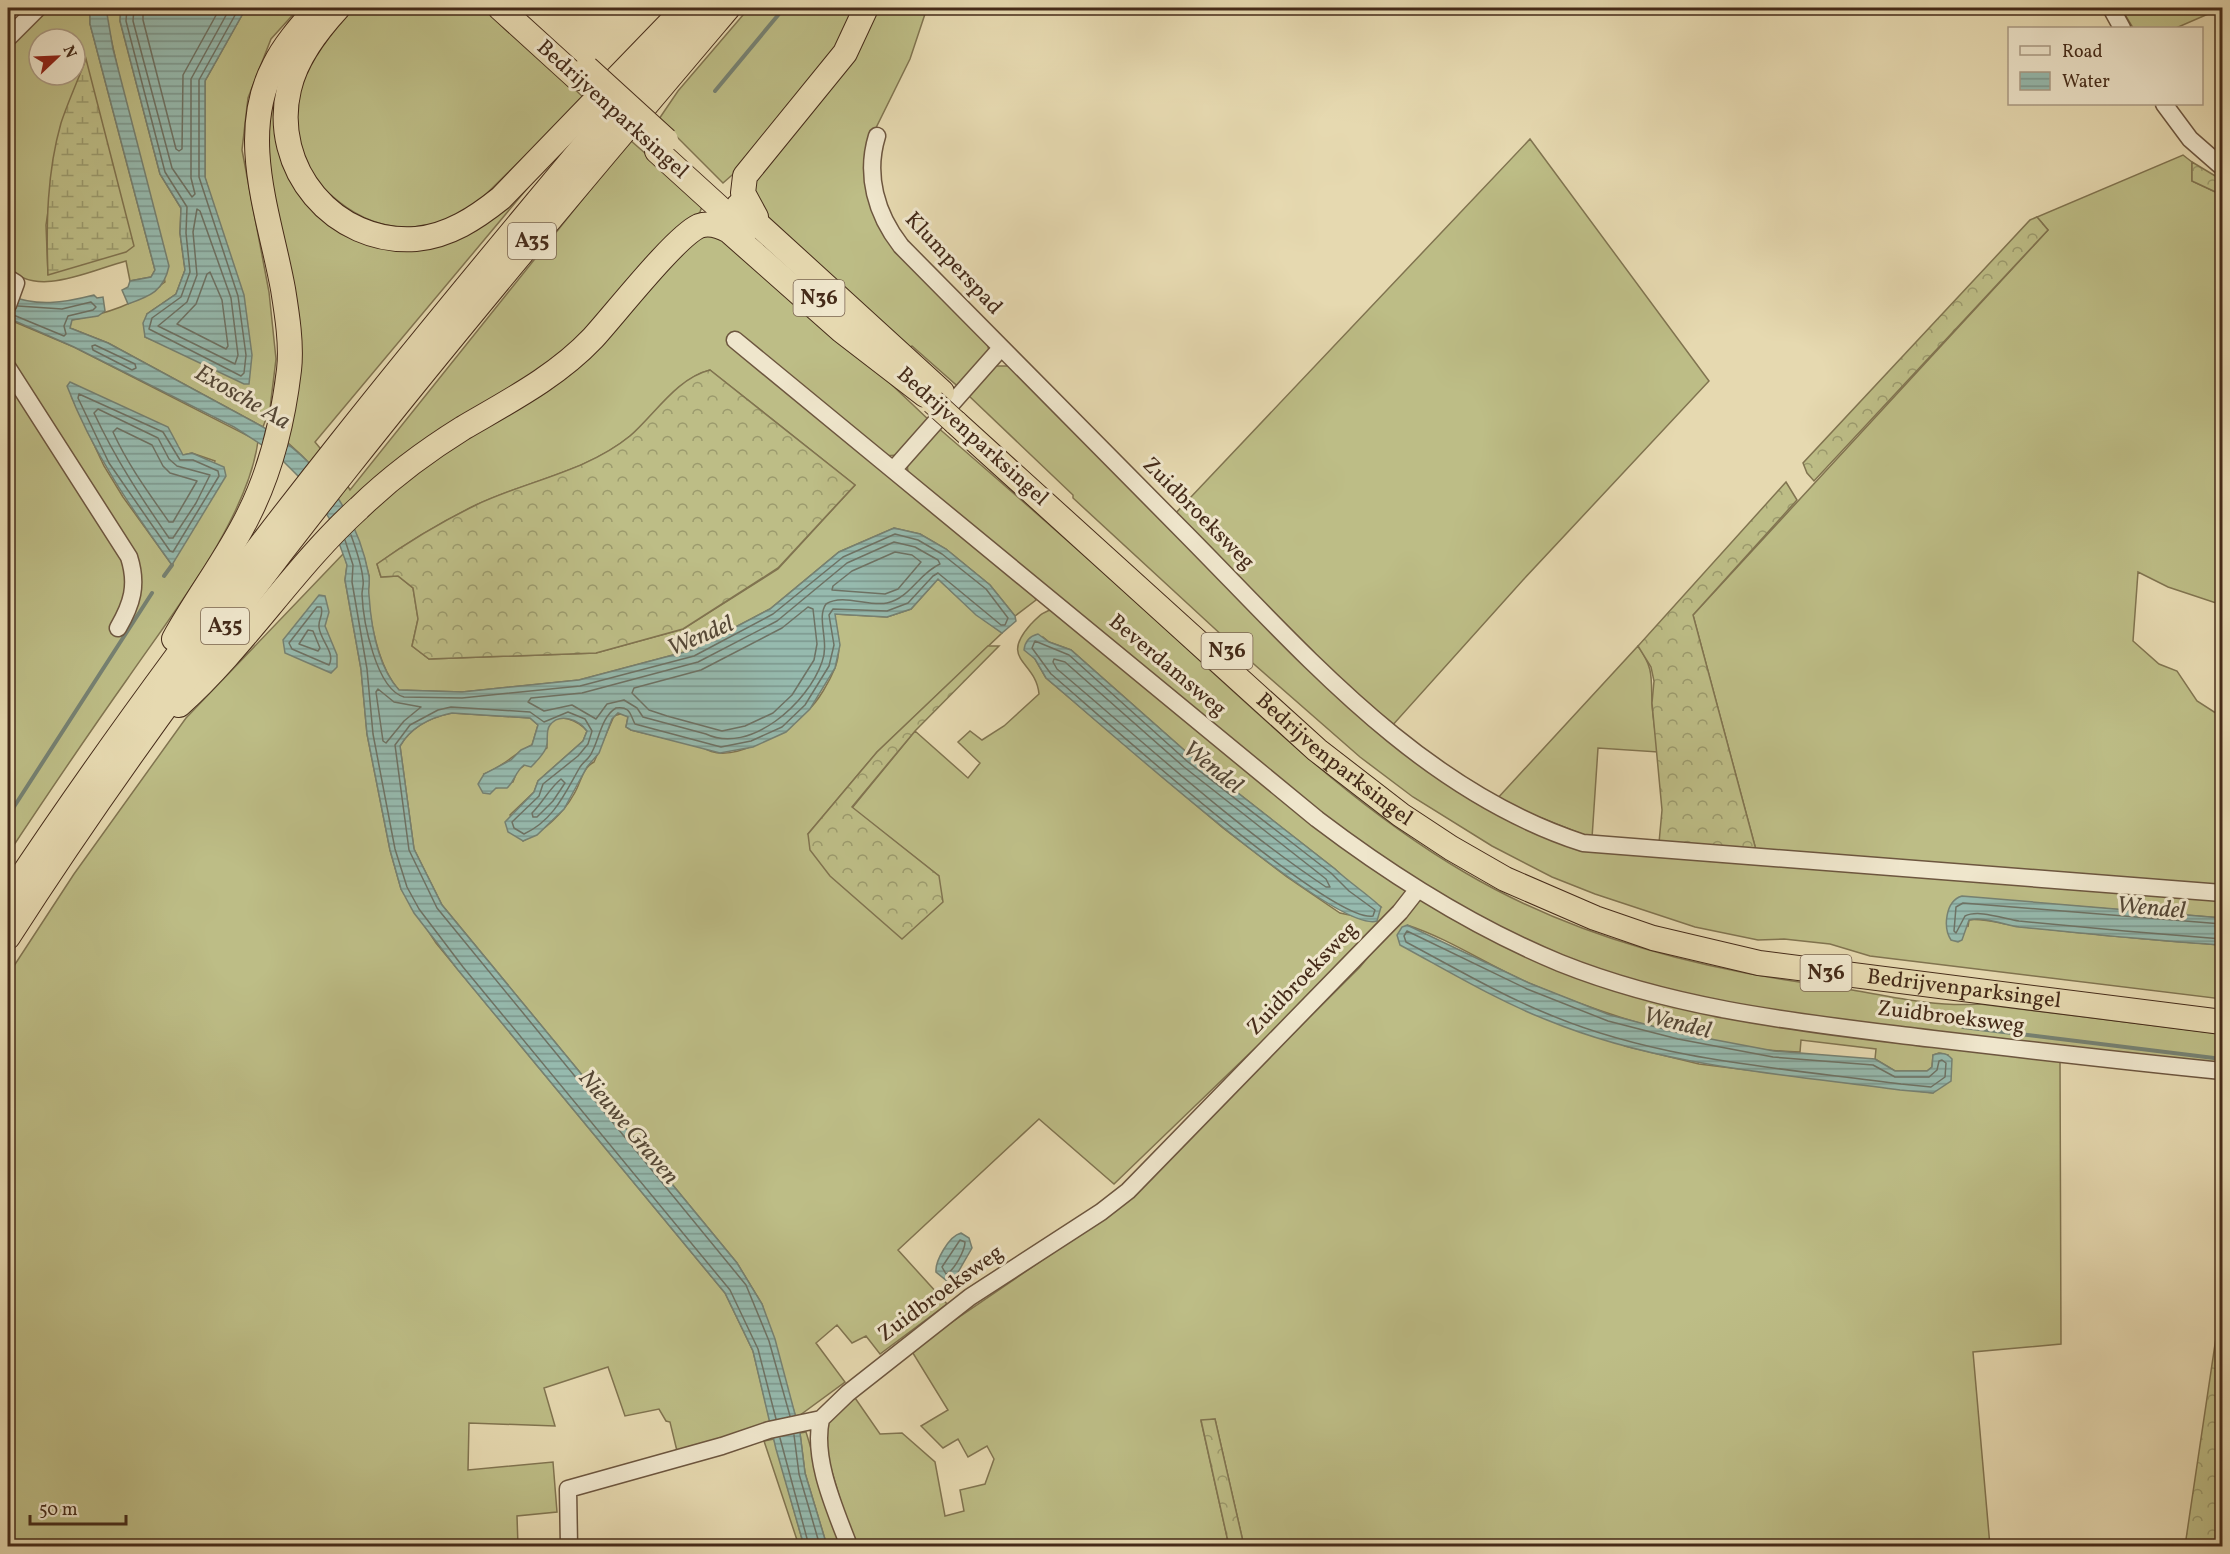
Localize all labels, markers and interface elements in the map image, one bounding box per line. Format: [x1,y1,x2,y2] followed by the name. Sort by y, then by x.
[27,27,87,87] north arrow
[2008,27,2203,105] legend
[529,33,695,187] street label: Bedrijvenparksingel
[2062,40,2103,65] text: Road
[57,42,82,62] text: N
[2062,70,2110,95] text: Water
[897,206,1009,322] street label: Klumperspad
[508,223,556,259] road number: A35
[794,280,844,316] road number: N36
[188,357,296,439] water label: Exosche Aa
[889,360,1055,514] street label: Bedrijvenparksingel
[1135,451,1261,577] street label: Zuidbroeksweg
[1101,607,1233,725] street label: Beverdamsweg
[201,608,249,644] road number: A35
[663,608,739,666] water label: Wendel
[1202,633,1252,669] road number: N36
[1249,686,1419,834] street label: Bedrijvenparksingel
[1174,733,1250,803] water label: Wendel
[2115,889,2187,929] water label: Wendel
[1240,915,1366,1043] street label: Zuidbroeksweg
[1800,955,1852,991] road number: N36
[1865,961,2063,1017] street label: Bedrijvenparksingel
[1876,994,2026,1042] street label: Zuidbroeksweg
[1639,999,1715,1049] water label: Wendel
[570,1063,686,1193] water label: Nieuwe Graven
[872,1238,1010,1350] street label: Zuidbroeksweg
[30,1488,126,1526] scale bar
[39,1498,78,1523] text: 50 m

